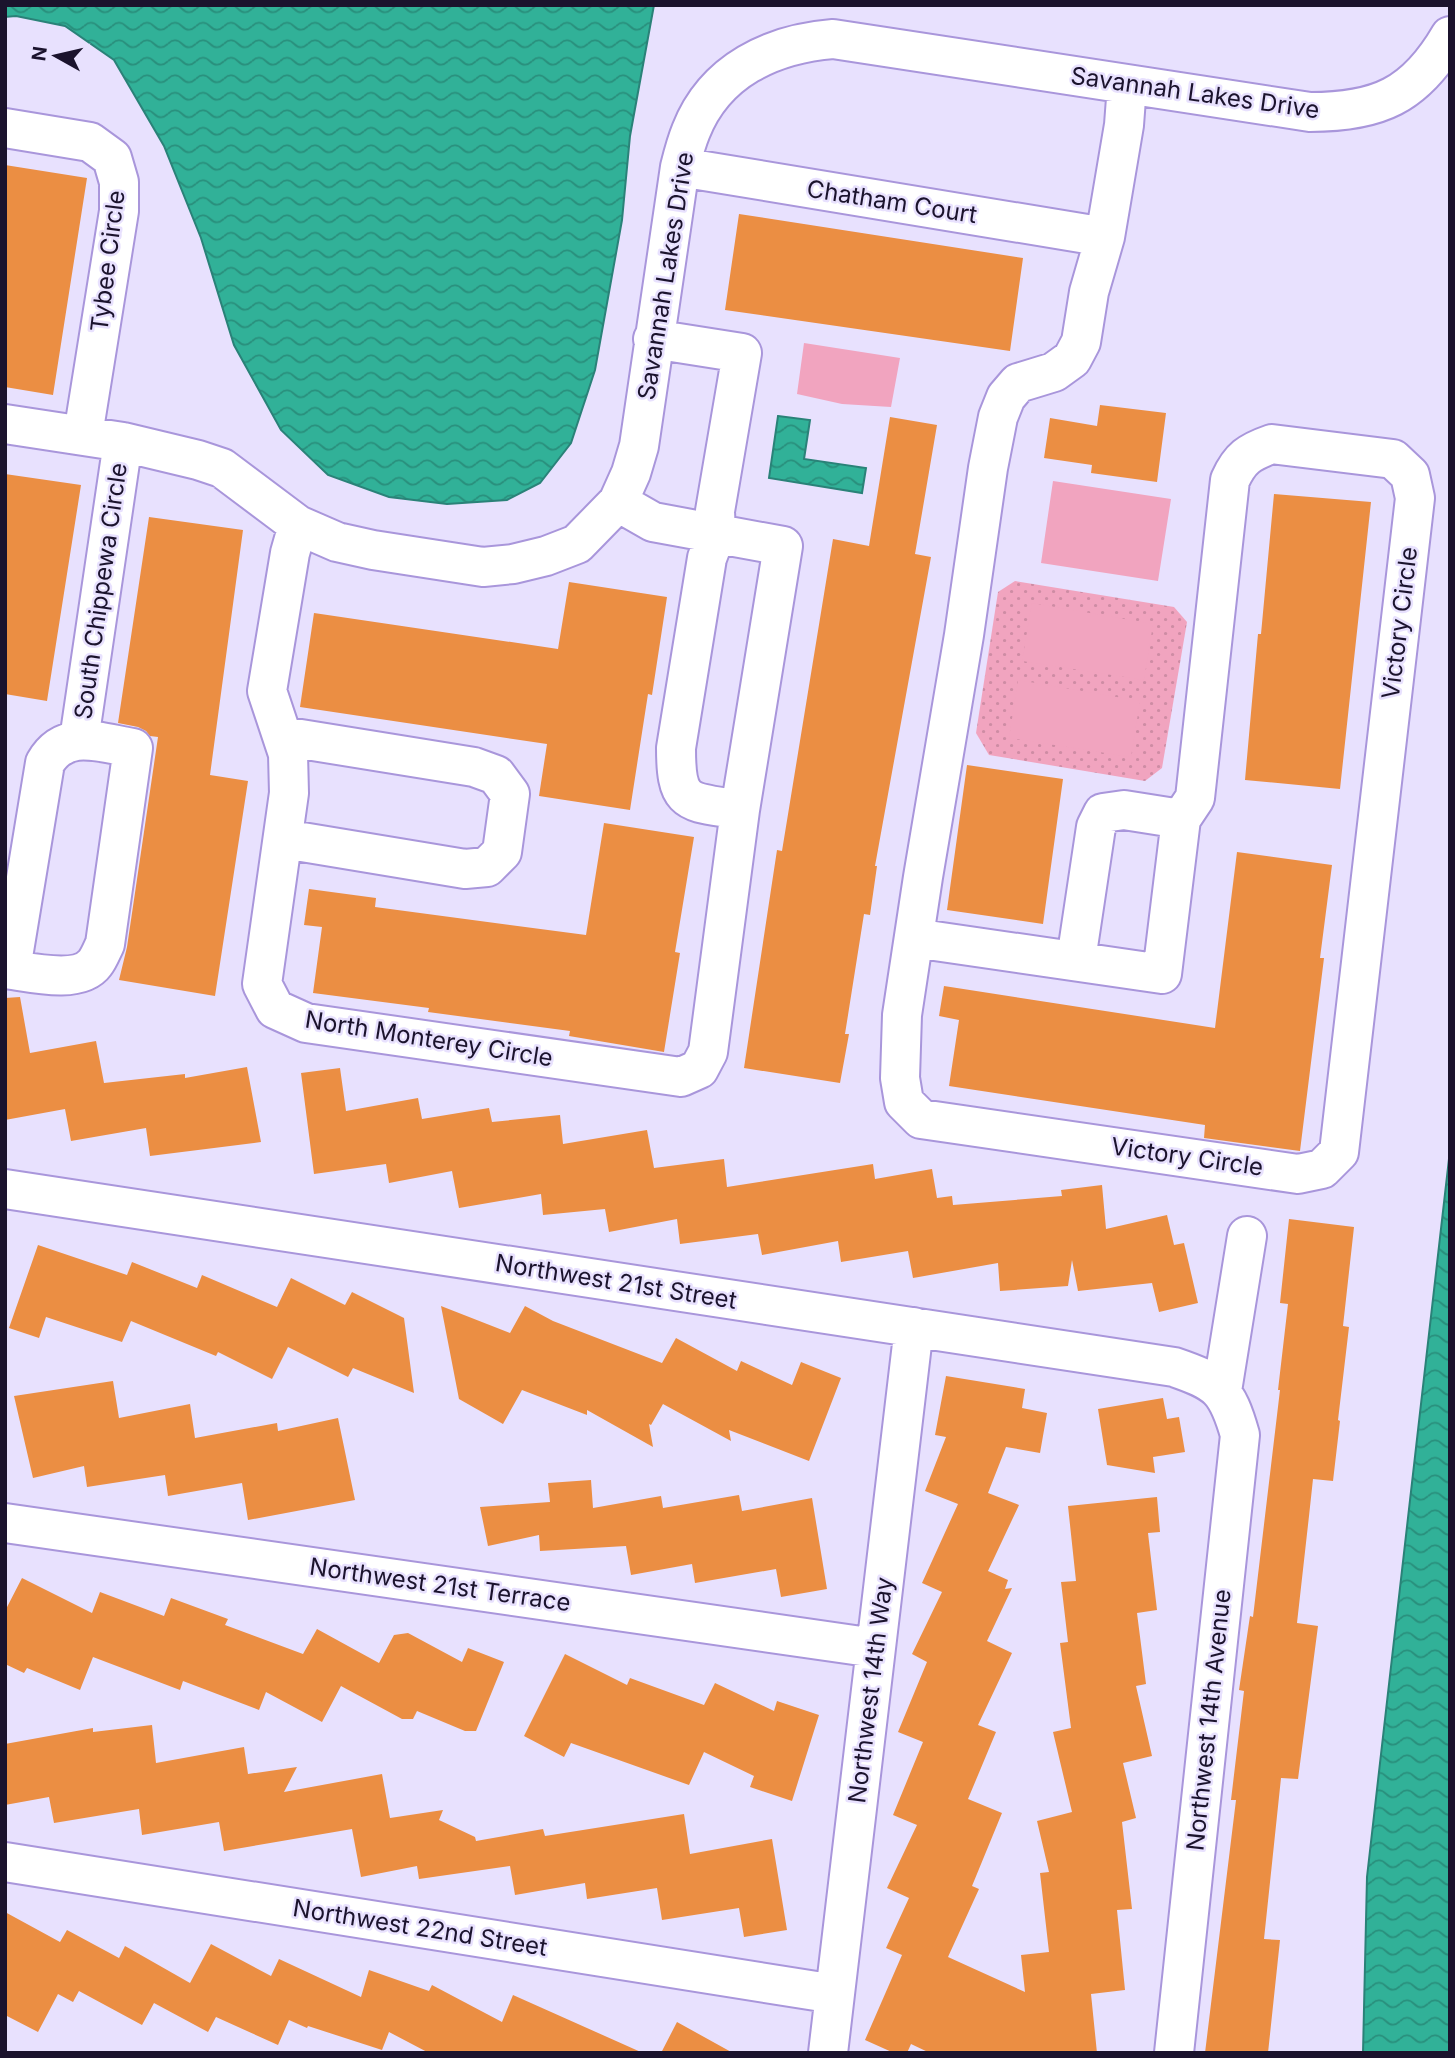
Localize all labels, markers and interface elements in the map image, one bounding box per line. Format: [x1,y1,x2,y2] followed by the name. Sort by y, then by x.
[21,21,91,91] north arrow
[27,45,52,62] text: N
[1069,61,1321,124] street label: Savannah Lakes Drive
[632,150,699,402] street label: Savannah Lakes Drive
[805,174,979,229] street label: Chatham Court
[84,188,131,333] street label: Tybee Circle
[68,461,133,721] street label: South Chippewa Circle
[1376,545,1423,701] street label: Victory Circle
[303,1005,555,1072] street label: North Monterey Circle
[1109,1131,1265,1182] street label: Victory Circle
[493,1248,739,1315] street label: Northwest 21st Street
[308,1552,572,1617] street label: Northwest 21st Terrace
[842,1575,899,1805] street label: Northwest 14th Way
[1180,1588,1237,1852] street label: Northwest 14th Avenue
[291,1893,549,1962] street label: Northwest 22nd Street

